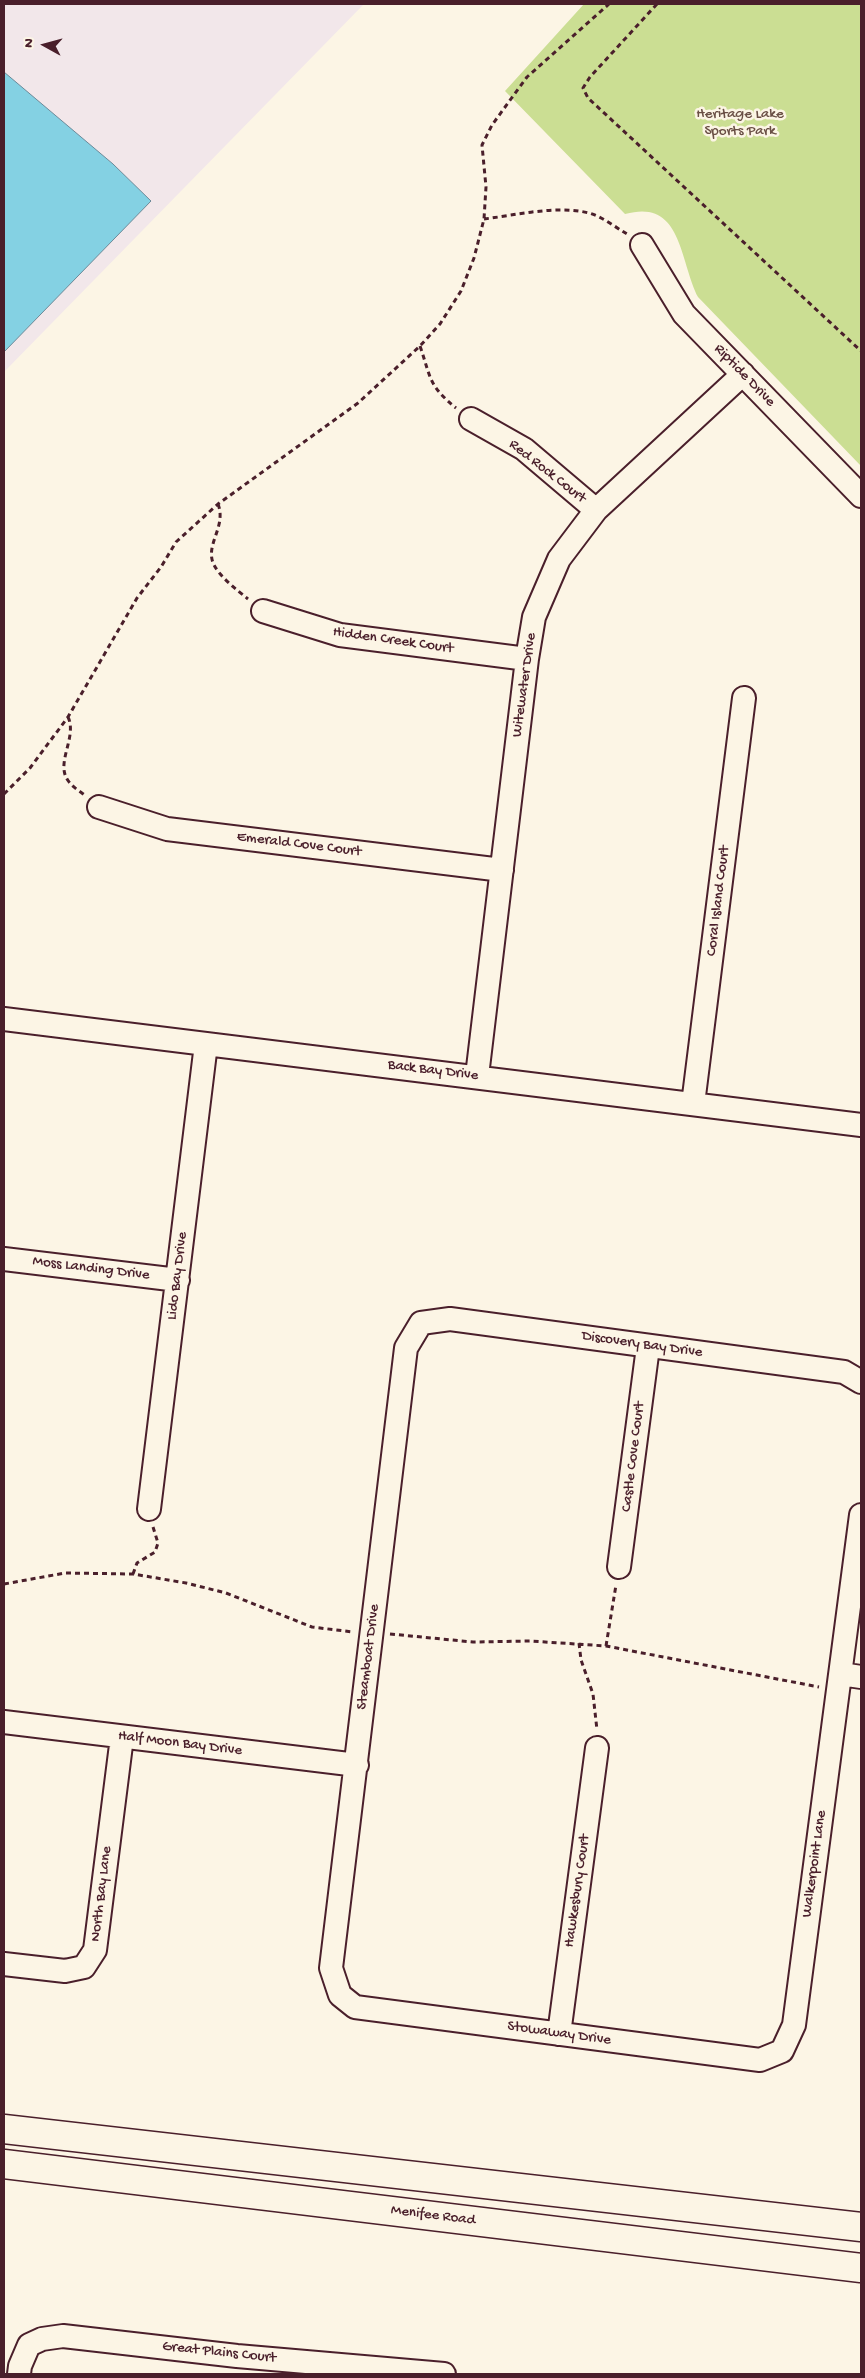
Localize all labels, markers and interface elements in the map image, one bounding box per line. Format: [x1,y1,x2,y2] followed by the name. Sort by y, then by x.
[20,20,70,70] north arrow
[21,38,39,49] text: N
[696,106,784,141] park label: Heritage Lake Sports Park
[710,341,778,411] street label: Riptide Drive
[505,436,589,508] street label: Red Rock Court
[332,624,454,658] street label: Hidden Creek Court
[509,632,541,738] street label: Witewater Drive
[236,828,362,862] street label: Emerald Cove Court
[703,845,735,957] street label: Coral Island Court
[387,1057,479,1085] street label: Back Bay Drive
[164,1231,192,1321] street label: Lido Bay Drive
[31,1253,151,1285] street label: Moss Landing Drive
[581,1328,703,1362] street label: Discovery Bay Drive
[618,1401,650,1513] street label: Castle Cove Court
[354,1603,384,1711] street label: Steamboat Drive
[117,1727,243,1761] street label: Half Moon Bay Drive
[799,1809,831,1919] street label: Walkerpoint Lane
[561,1833,595,1949] street label: Hawkesbury Court
[87,1845,117,1943] street label: North Bay Lane
[506,2018,612,2050] street label: Stowaway Drive
[390,2202,476,2230] street label: Menifee Road
[161,2338,277,2368] street label: Great Plains Court

